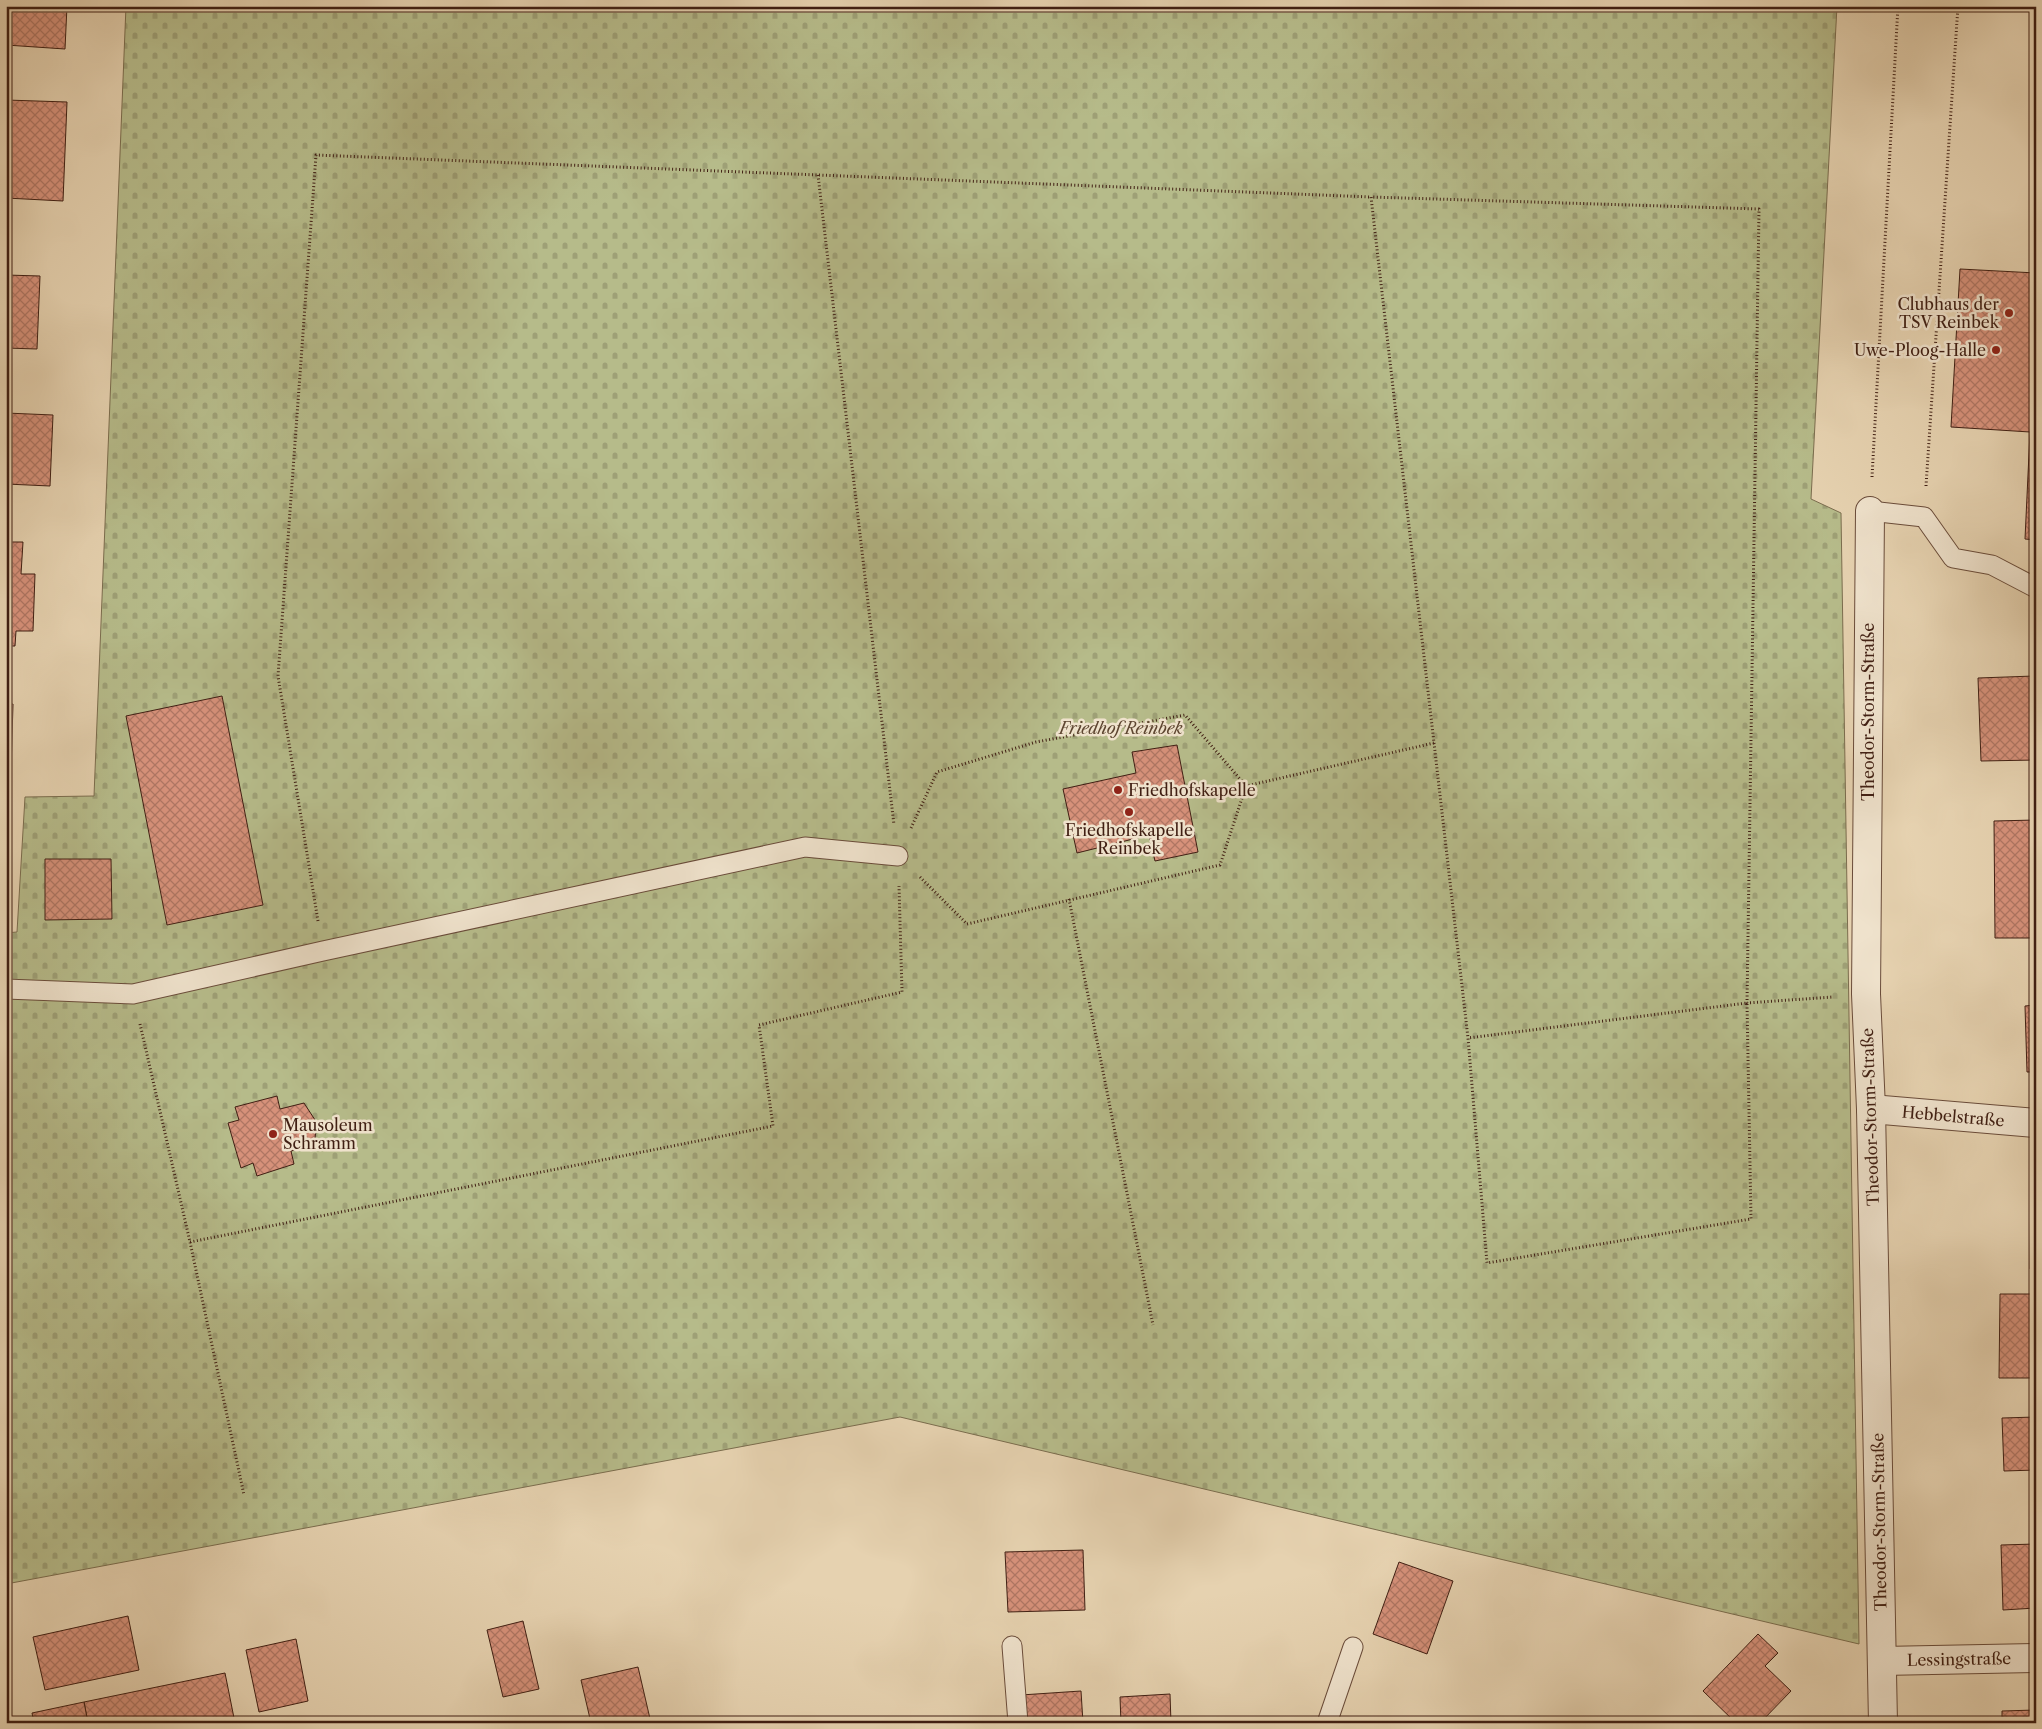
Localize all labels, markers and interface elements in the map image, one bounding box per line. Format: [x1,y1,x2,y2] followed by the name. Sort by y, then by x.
[1897,294,2000,332] place label: Clubhaus der TSV Reinbek
[2003,307,2015,319] marker: Clubhaus der TSV Reinbek
[1854,340,1986,360] place label: Uwe-Ploog-Halle
[1990,344,2002,356] marker: Uwe-Ploog-Halle
[1858,623,1878,801] street label: Theodor-Storm-Straße
[1057,718,1183,738] park label: Friedhof Reinbek
[1128,780,1256,800] place label: Friedhofskapelle
[1112,784,1124,796] marker: Friedhofskapelle
[1123,806,1135,818] marker: Friedhofskapelle Reinbek
[1065,820,1193,858] place label: Friedhofskapelle Reinbek
[1857,1028,1883,1206] street label: Theodor-Storm-Straße
[1901,1102,2005,1130] street label: Hebbelstraße
[283,1115,373,1153] place label: Mausoleum Schramm
[267,1128,279,1140] marker: Mausoleum Schramm
[1867,1433,1891,1611] street label: Theodor-Storm-Straße
[1907,1648,2011,1670] street label: Lessingstraße

